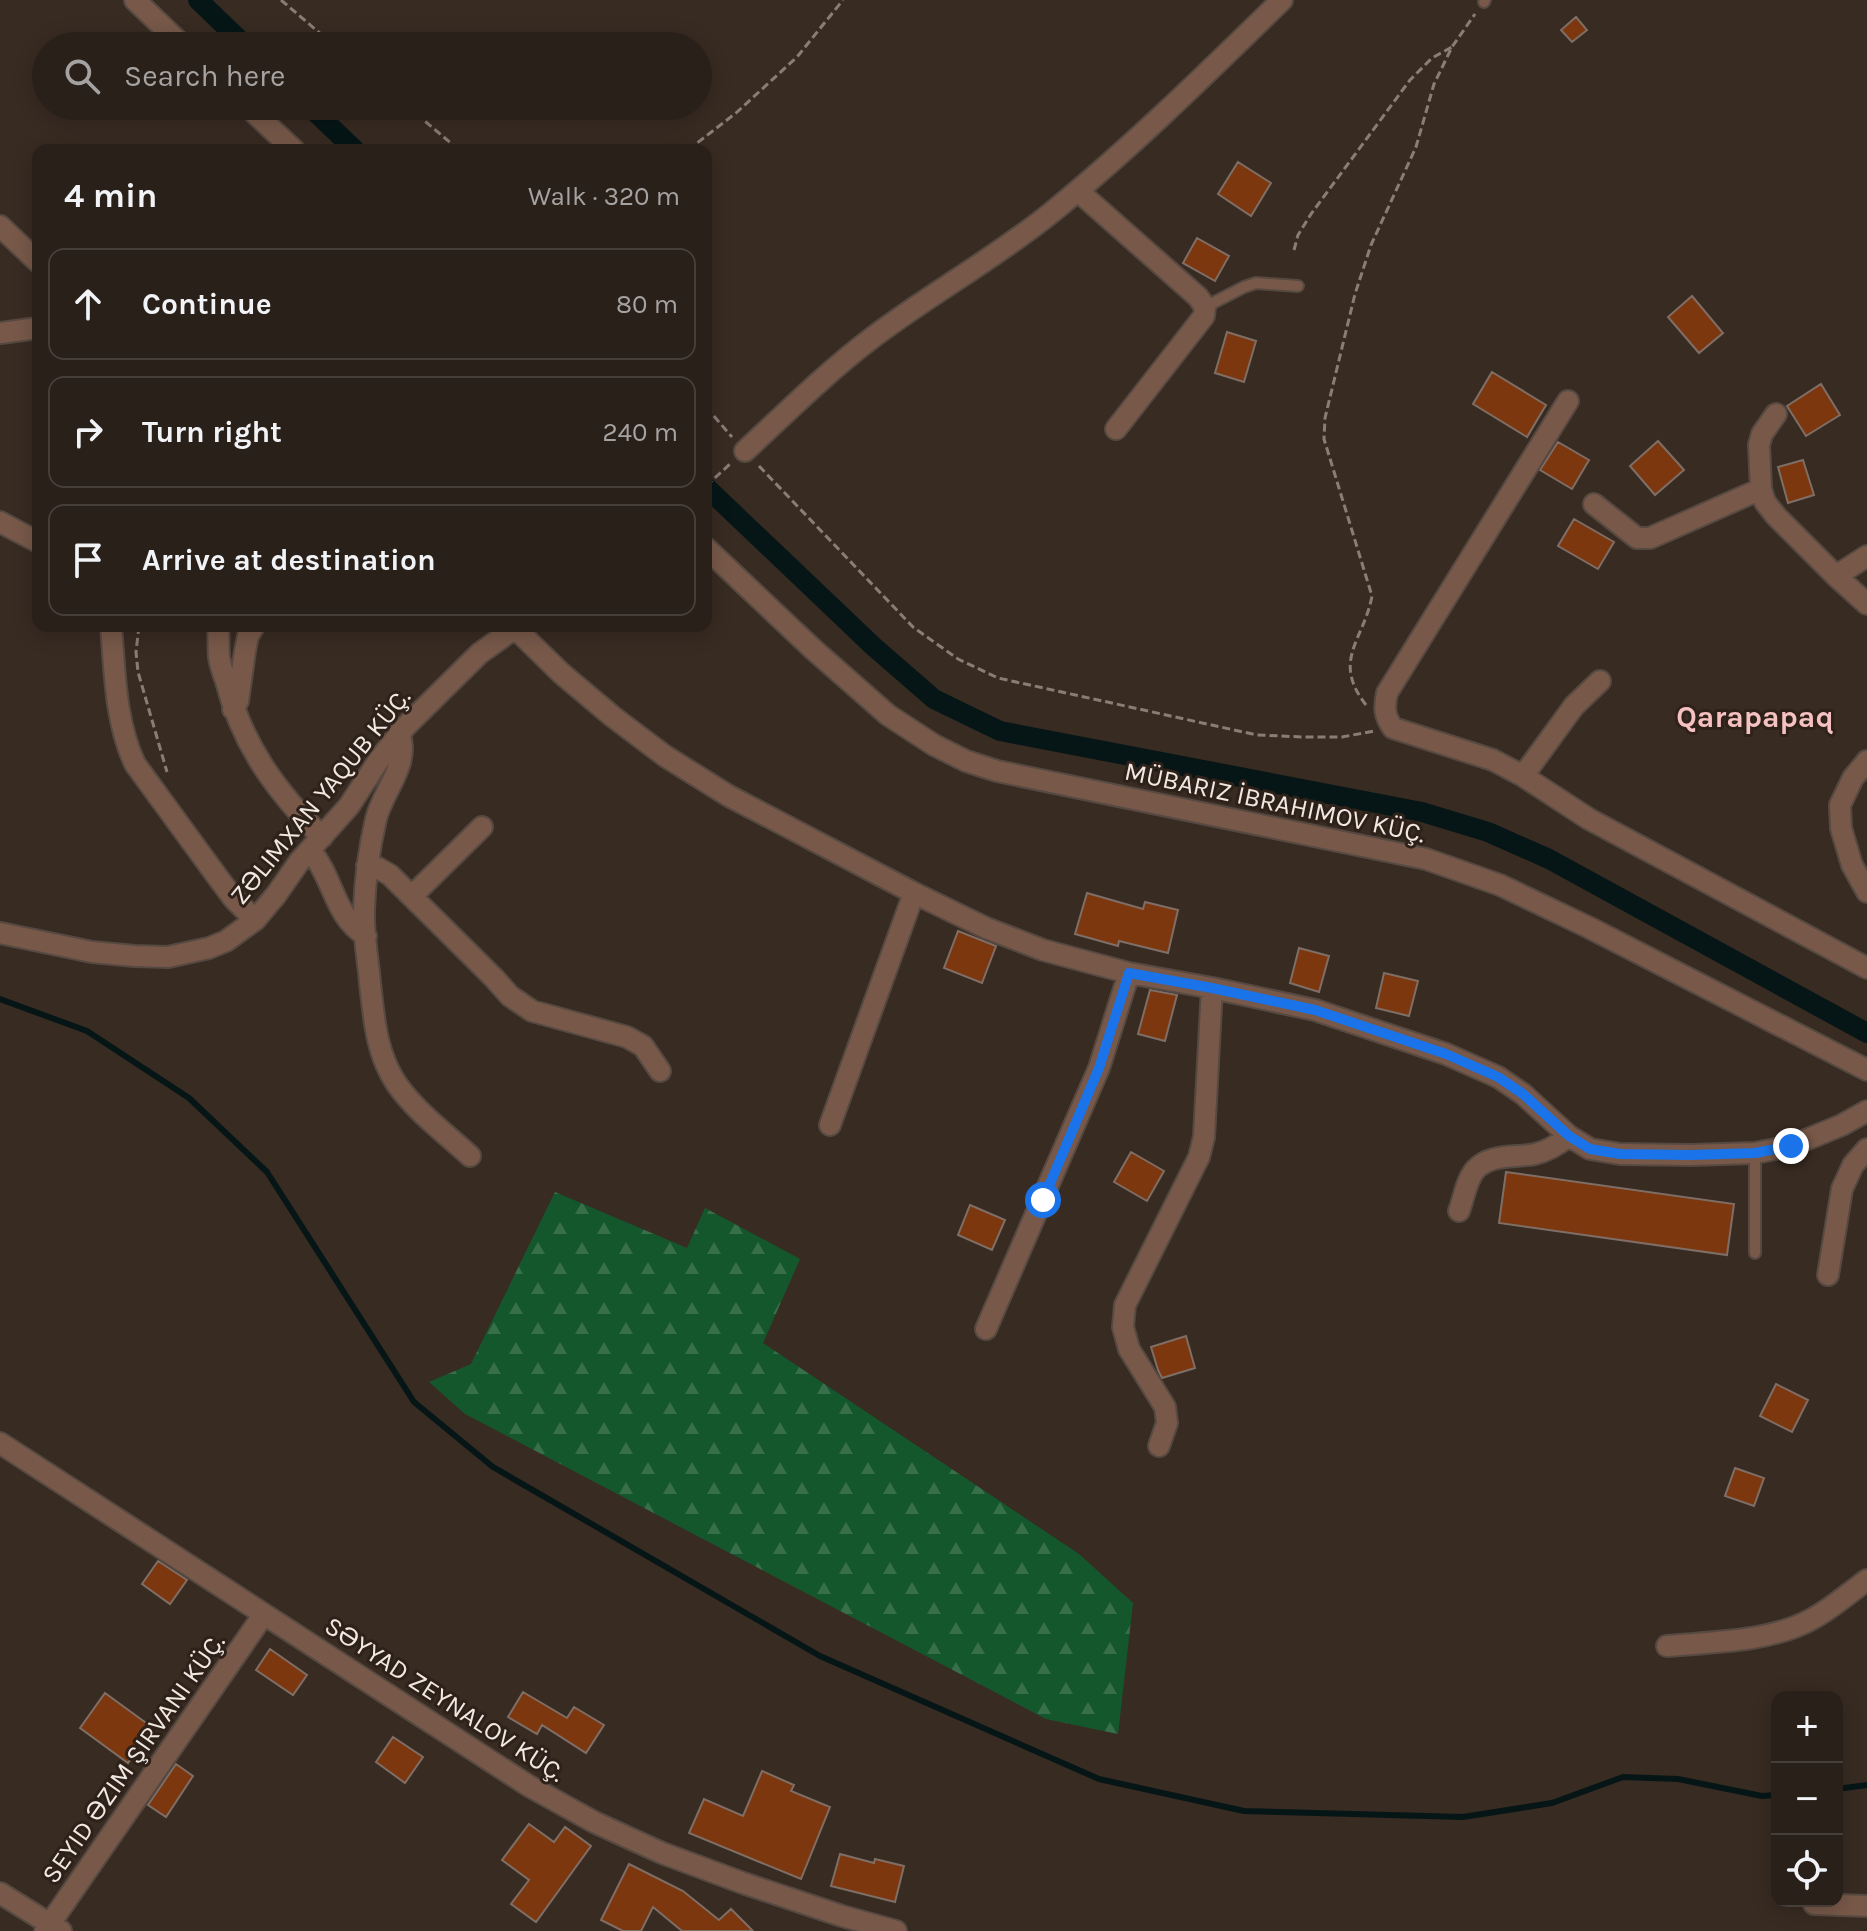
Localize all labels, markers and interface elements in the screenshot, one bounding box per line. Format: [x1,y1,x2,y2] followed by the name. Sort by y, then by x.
[32,32,712,120] search box
[60,54,104,98] icon: search
[124,58,285,94] text: Search here
[64,176,157,216] text: 4 min
[528,181,680,212] text: Walk · 320 m
[66,282,110,326] icon: ahead
[142,286,272,322] text: Continue
[616,289,678,320] text: 80 m
[66,410,110,454] icon: right
[142,414,282,450] text: Turn right
[602,417,678,448] text: 240 m
[66,538,110,582] icon: arrive
[142,542,436,578] text: Arrive at destination
[224,682,417,911] street label: ZƏLIMXAN YAQUB KÜÇ.
[1676,699,1834,735] district label: Qarapapaq
[1122,755,1428,850] street label: MÜBARIZ İBRAHIMOV KÜÇ.
[1773,1128,1809,1164] route end
[1025,1182,1061,1218] route start
[319,1610,571,1789] street label: SƏYYAD ZEYNALOV KÜÇ.
[35,1627,232,1889] street label: SEYID ƏZIM ŞIRVANI KÜÇ.
[1771,1691,1843,1907] map controls
[1771,1691,1843,1763] button: +
[1771,1763,1843,1835] button: −
[1771,1835,1843,1907] button: locate

